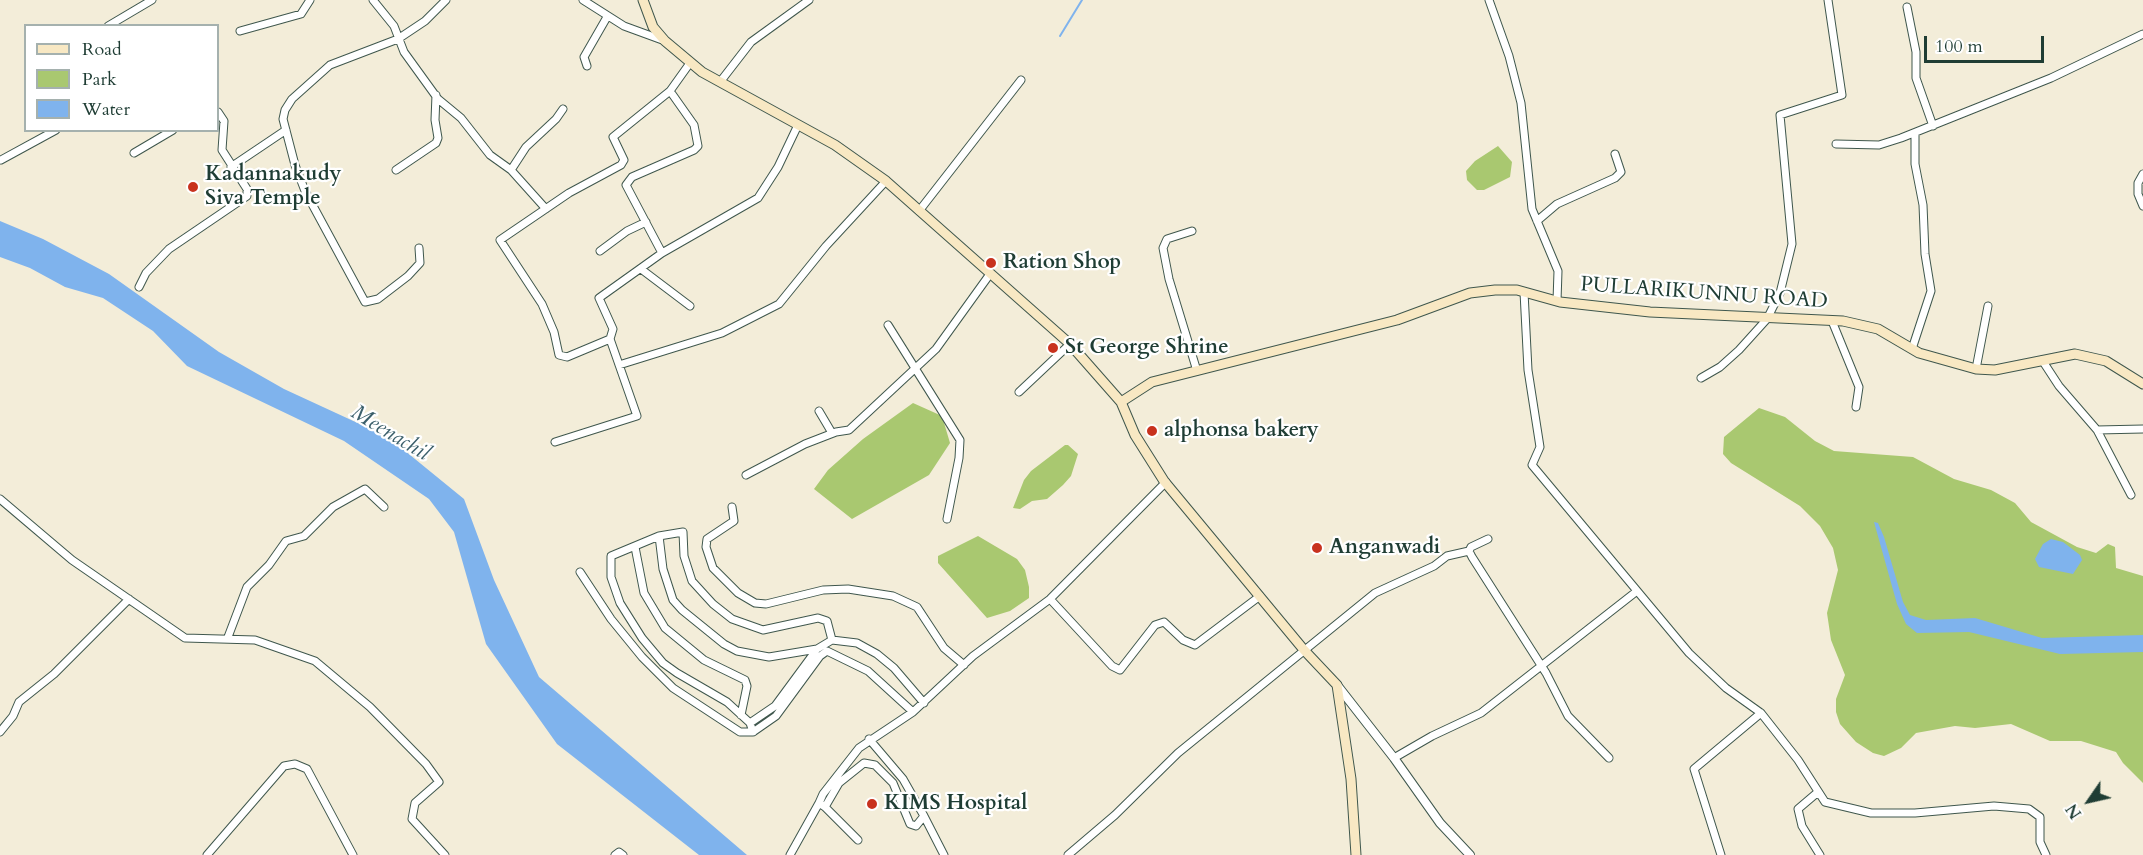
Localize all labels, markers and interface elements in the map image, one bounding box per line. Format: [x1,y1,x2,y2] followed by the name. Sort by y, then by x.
[24,24,219,132] legend
[1927,24,2047,62] scale bar
[1935,34,1983,59] text: 100 m
[82,37,122,62] text: Road
[82,67,117,92] text: Park
[82,97,130,122] text: Water
[205,162,342,212] place label: Kadannakudy Siva Temple
[186,180,200,194] marker: Kadannakudy Siva Temple
[1003,250,1121,276] place label: Ration Shop
[984,256,998,270] marker: Ration Shop
[1580,273,1828,315] street label: PULLARIKUNNU ROAD
[1065,335,1229,361] place label: St George Shrine
[1046,341,1060,355] marker: St George Shrine
[346,400,434,468] water label: Meenachil
[1164,418,1319,444] place label: alphonsa bakery
[1145,424,1159,438] marker: alphonsa bakery
[1329,535,1440,561] place label: Anganwadi
[1310,541,1324,555] marker: Anganwadi
[2059,771,2119,831] north arrow
[884,791,1027,817] place label: KIMS Hospital
[865,797,879,811] marker: KIMS Hospital
[2061,799,2087,823] text: N

